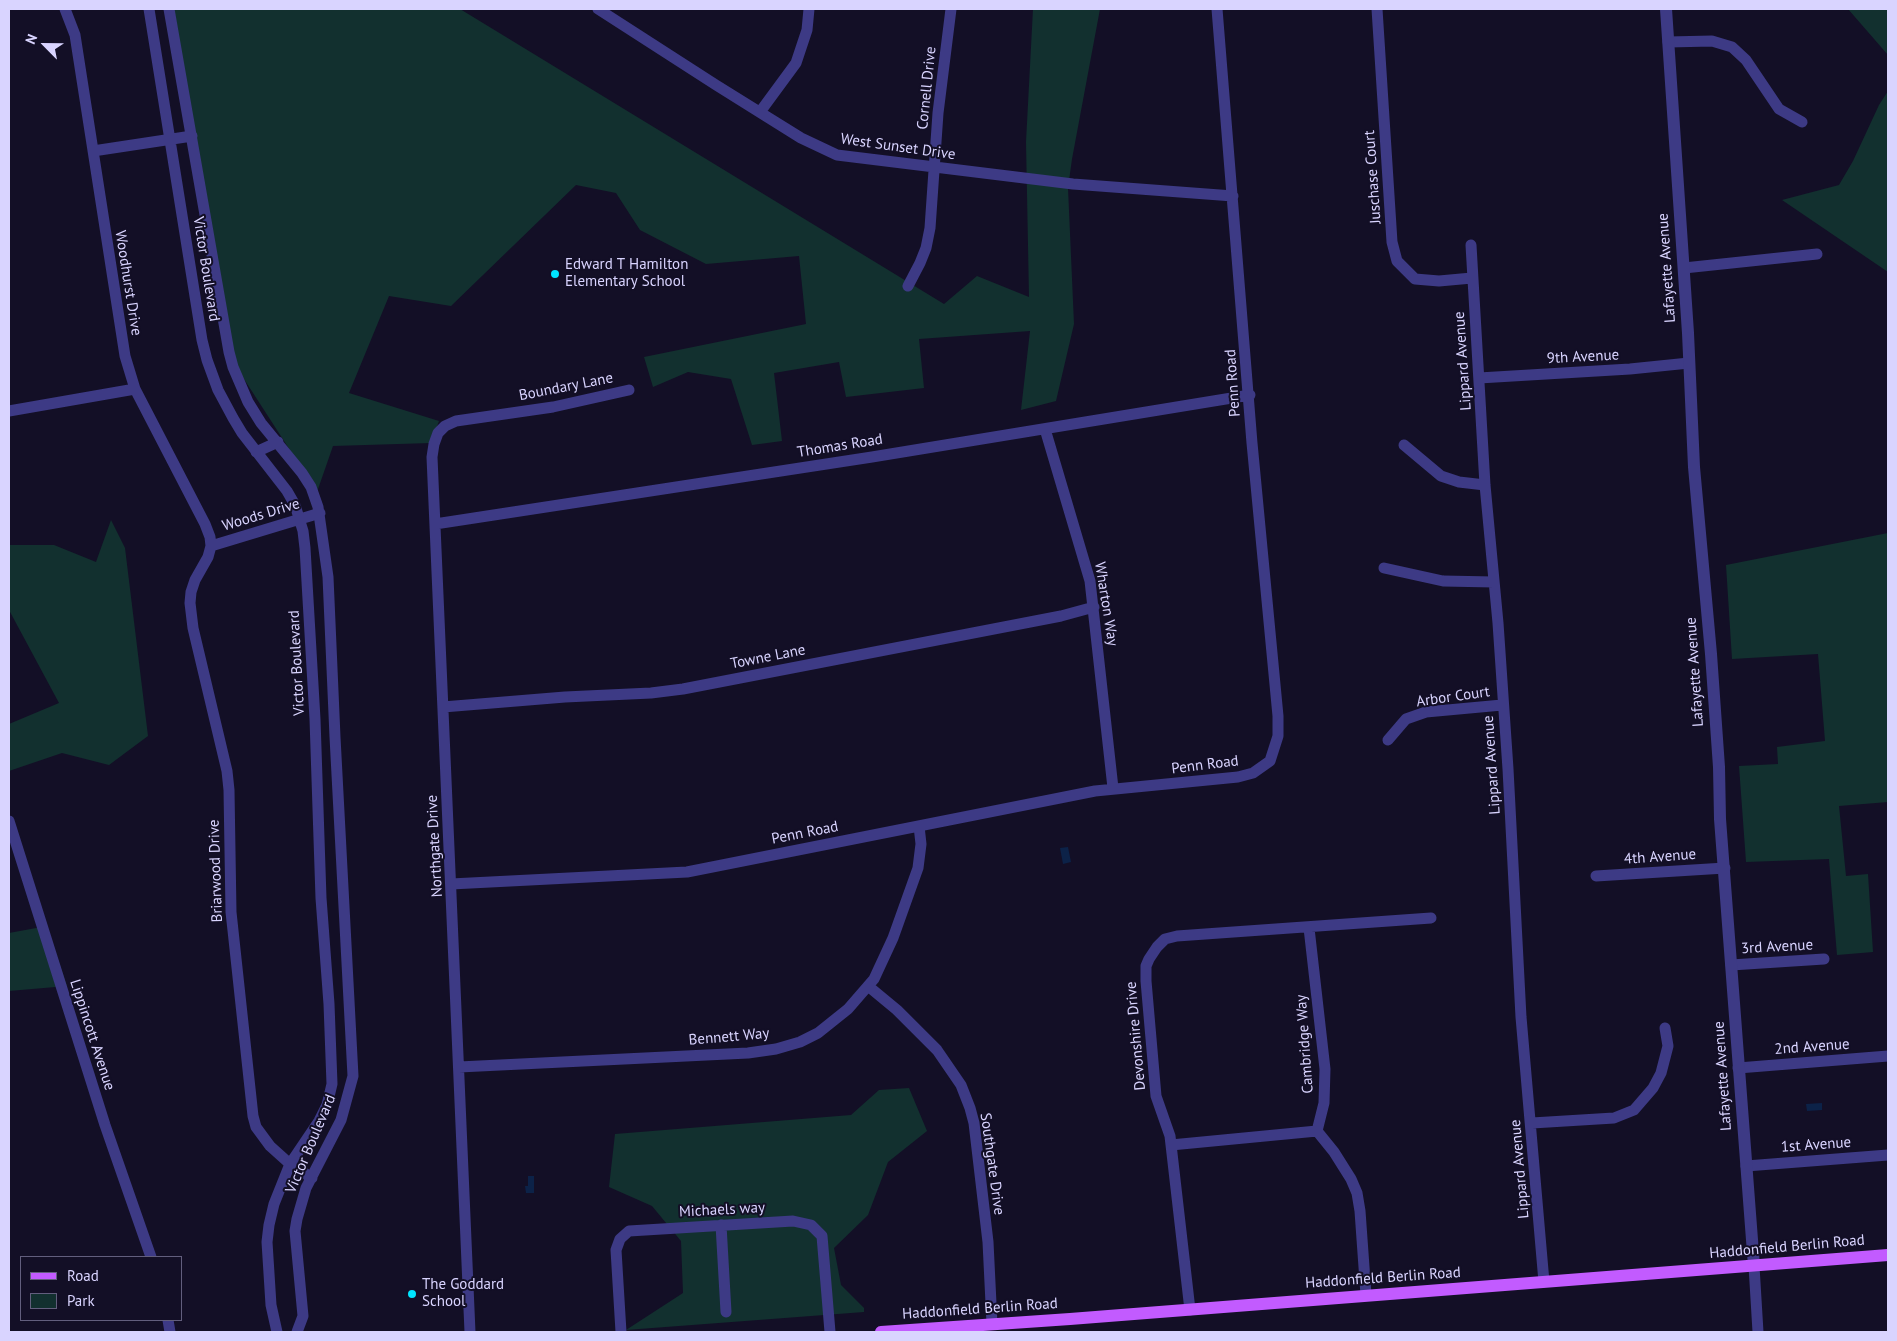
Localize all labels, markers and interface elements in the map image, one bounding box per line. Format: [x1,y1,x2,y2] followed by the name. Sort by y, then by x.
[20,20,70,70] north arrow
[21,31,41,47] text: N
[914,46,940,130] street label: Cornell Drive
[839,130,957,164] street label: West Sunset Drive
[1361,130,1385,224] street label: Juschase Court
[1654,212,1680,324] street label: Lafayette Avenue
[189,215,223,323] street label: Victor Boulevard
[111,229,145,337] street label: Woodhurst Drive
[565,256,688,291] place label: Edward T Hamilton Elementary School
[549,268,561,280] marker: Edward T Hamilton Elementary School
[1451,311,1475,411] street label: Lippard Avenue
[1546,346,1620,368] street label: 9th Avenue
[1222,349,1244,417] street label: Penn Road
[517,369,615,405] street label: Boundary Lane
[796,430,884,462] street label: Thomas Road
[220,495,302,535] street label: Woods Drive
[1090,561,1122,647] street label: Wharton Way
[285,610,309,716] street label: Victor Boulevard
[1682,616,1708,728] street label: Lafayette Avenue
[729,641,807,673] street label: Towne Lane
[1415,683,1491,711] street label: Arbor Court
[1480,715,1504,815] street label: Lippard Avenue
[1170,752,1240,778] street label: Penn Road
[423,794,447,898] street label: Northgate Drive
[770,818,840,848] street label: Penn Road
[205,819,227,923] street label: Briarwood Drive
[1623,845,1697,869] street label: 4th Avenue
[1740,936,1814,958] street label: 3rd Avenue
[66,977,118,1093] street label: Lippincott Avenue
[1122,981,1150,1091] street label: Devonshire Drive
[1293,994,1317,1094] street label: Cambridge Way
[1710,1020,1736,1132] street label: Lafayette Avenue
[688,1025,770,1049] street label: Bennett Way
[1774,1035,1850,1059] street label: 2nd Avenue
[282,1092,340,1196] street label: Victor Boulevard
[976,1112,1008,1216] street label: Southgate Drive
[1507,1119,1533,1219] street label: Lippard Avenue
[1780,1134,1852,1156] street label: 1st Avenue
[679,1199,765,1221] street label: Michaels way
[1709,1231,1865,1263] street label: Haddonfield Berlin Road
[20,1256,182,1321] legend
[1305,1264,1461,1292] street label: Haddonfield Berlin Road
[67,1266,99,1285] text: Road
[422,1276,504,1311] place label: The Goddard School
[406,1288,418,1300] marker: The Goddard School
[67,1291,95,1310] text: Park
[902,1295,1058,1323] street label: Haddonfield Berlin Road

